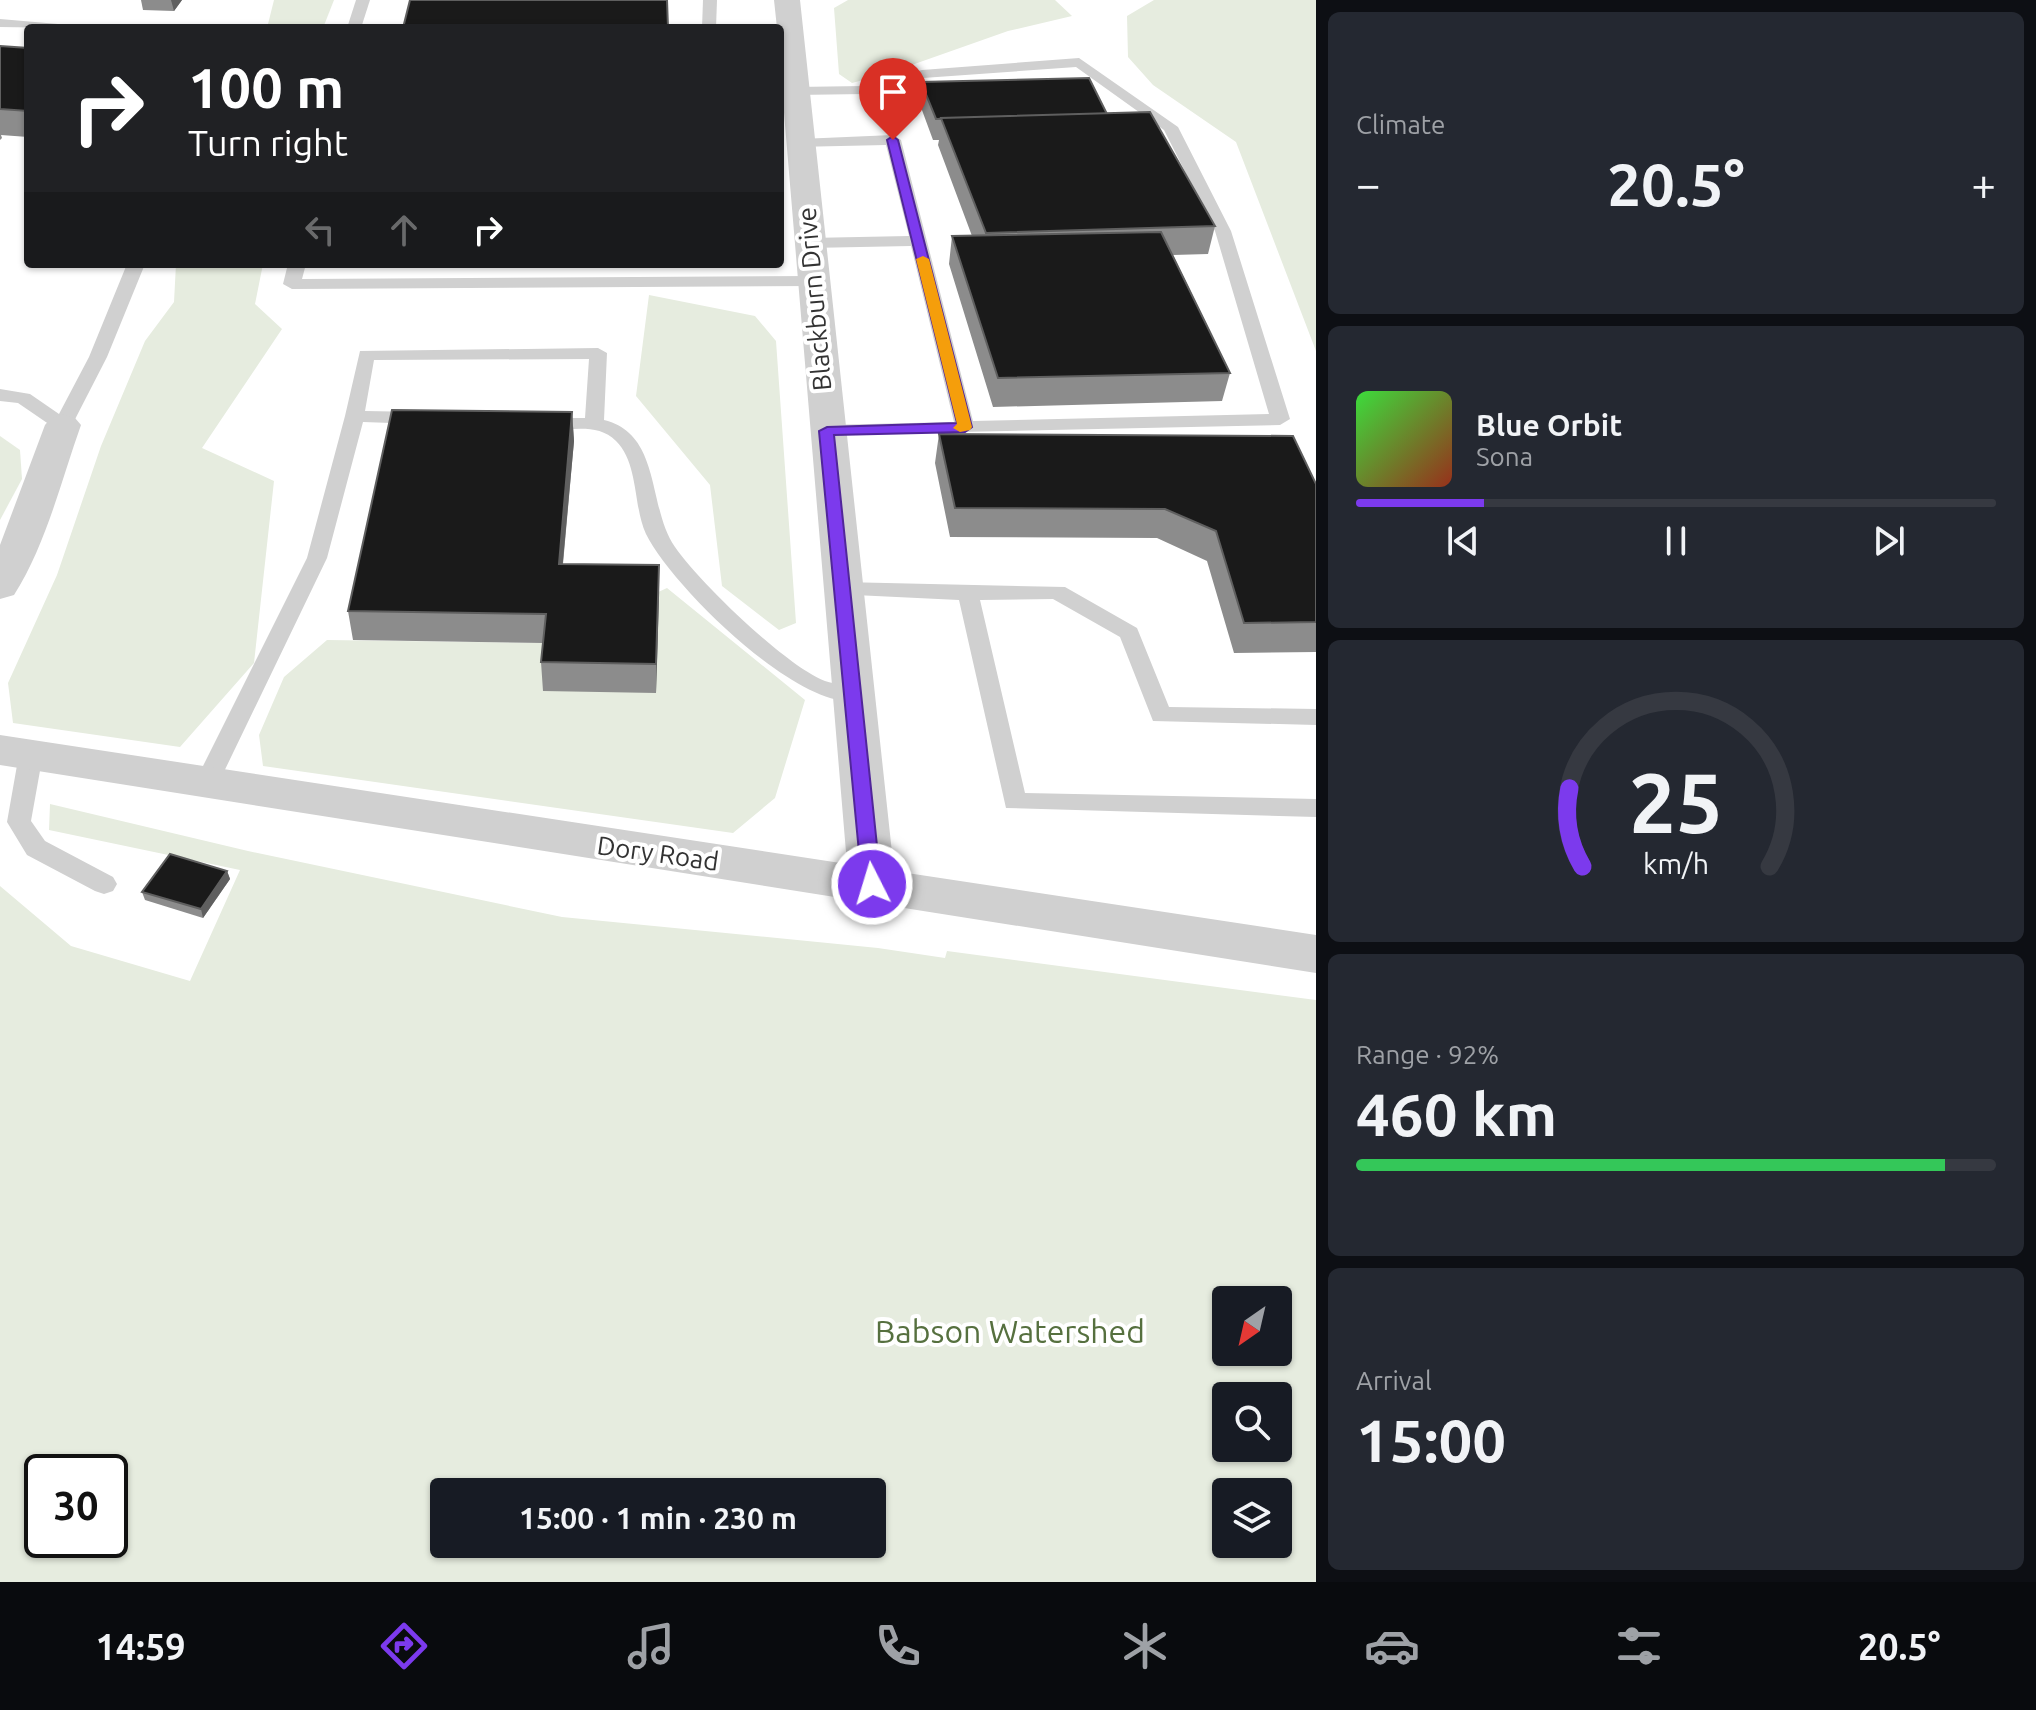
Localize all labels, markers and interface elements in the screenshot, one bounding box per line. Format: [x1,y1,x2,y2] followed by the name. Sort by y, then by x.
[56,56,160,160] icon: right
[188,56,344,119] text: 100 m
[859,58,927,140] pin
[871,70,915,114] icon: arrive
[1356,110,1445,139] text: Climate
[188,122,348,163] text: Turn right
[1607,150,1745,217] text: 20.5°
[1356,159,1381,208] text: −
[1971,159,1996,208] text: +
[792,206,836,392] street label: Blackburn Drive
[298,208,342,252] icon: left
[382,208,426,252] icon: ahead
[466,208,510,252] icon: right
[1476,408,1622,442] text: Blue Orbit
[1476,442,1533,471] text: Sona
[1441,519,1485,563] icon: previous
[1654,519,1698,563] icon: pause
[1867,519,1911,563] icon: next
[1629,755,1723,849] text: 25
[595,830,721,876] street label: Dory Road
[830,842,914,926] position arrow
[1643,847,1709,879] text: km/h
[1356,1040,1499,1069] text: Range · 92%
[1356,1080,1557,1147] text: 460 km
[1212,1286,1292,1366] north arrow
[1212,1286,1292,1558] map controls
[875,1313,1145,1349] park label: Babson Watershed
[1356,1366,1432,1395] text: Arrival
[1212,1382,1292,1462] button: search
[1356,1406,1506,1473] text: 15:00
[24,1454,128,1558] speed limit sign: 30
[1212,1478,1292,1558] button: layers
[519,1501,797,1535] text: 15:00 · 1 min · 230 m
[376,1618,432,1674] icon: directions
[623,1618,679,1674] icon: music
[870,1618,926,1674] icon: phone
[1117,1618,1173,1674] icon: climate
[1364,1618,1420,1674] icon: car
[1611,1618,1667,1674] icon: filters
[95,1626,186,1667] text: 14:59
[1858,1626,1940,1667] text: 20.5°

